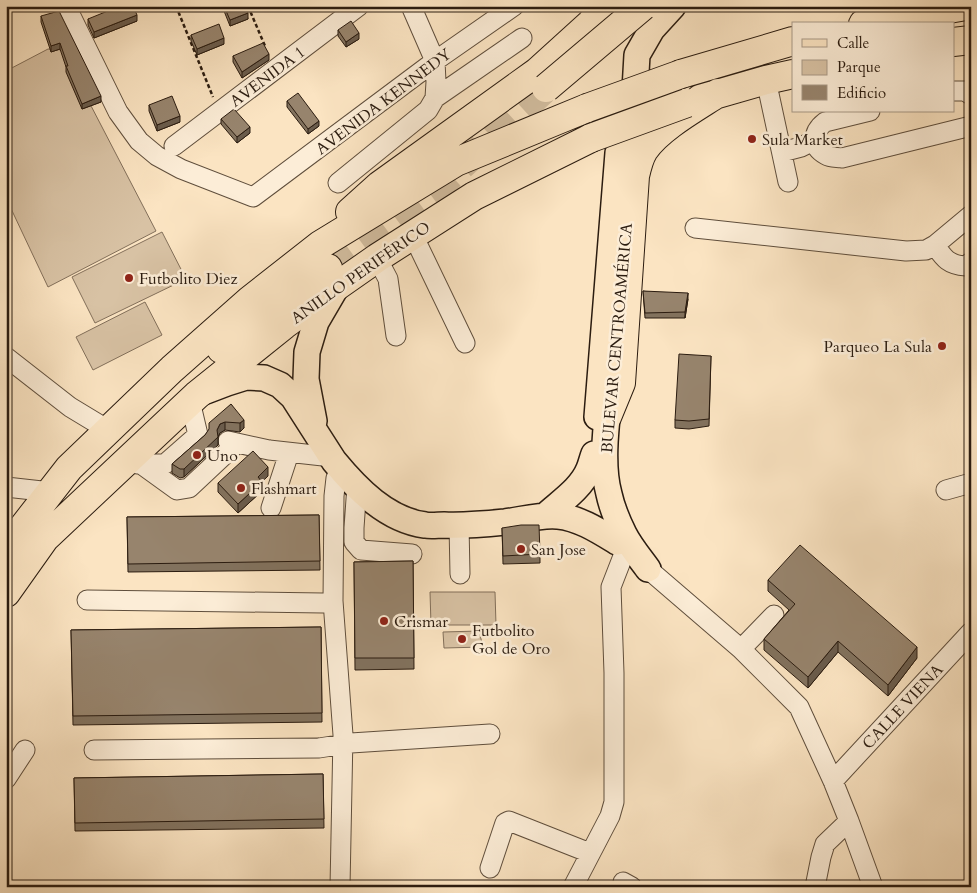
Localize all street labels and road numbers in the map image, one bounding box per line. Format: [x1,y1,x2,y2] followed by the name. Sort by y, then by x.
[225,41,310,112] street label: AVENIDA 1
[311,43,456,160] street label: AVENIDA KENNEDY
[286,216,435,329] street label: ANILLO PERIFÉRICO
[596,221,638,454] street label: BULEVAR CENTROAMÉRICA
[857,659,948,754] street label: CALLE VIENA

